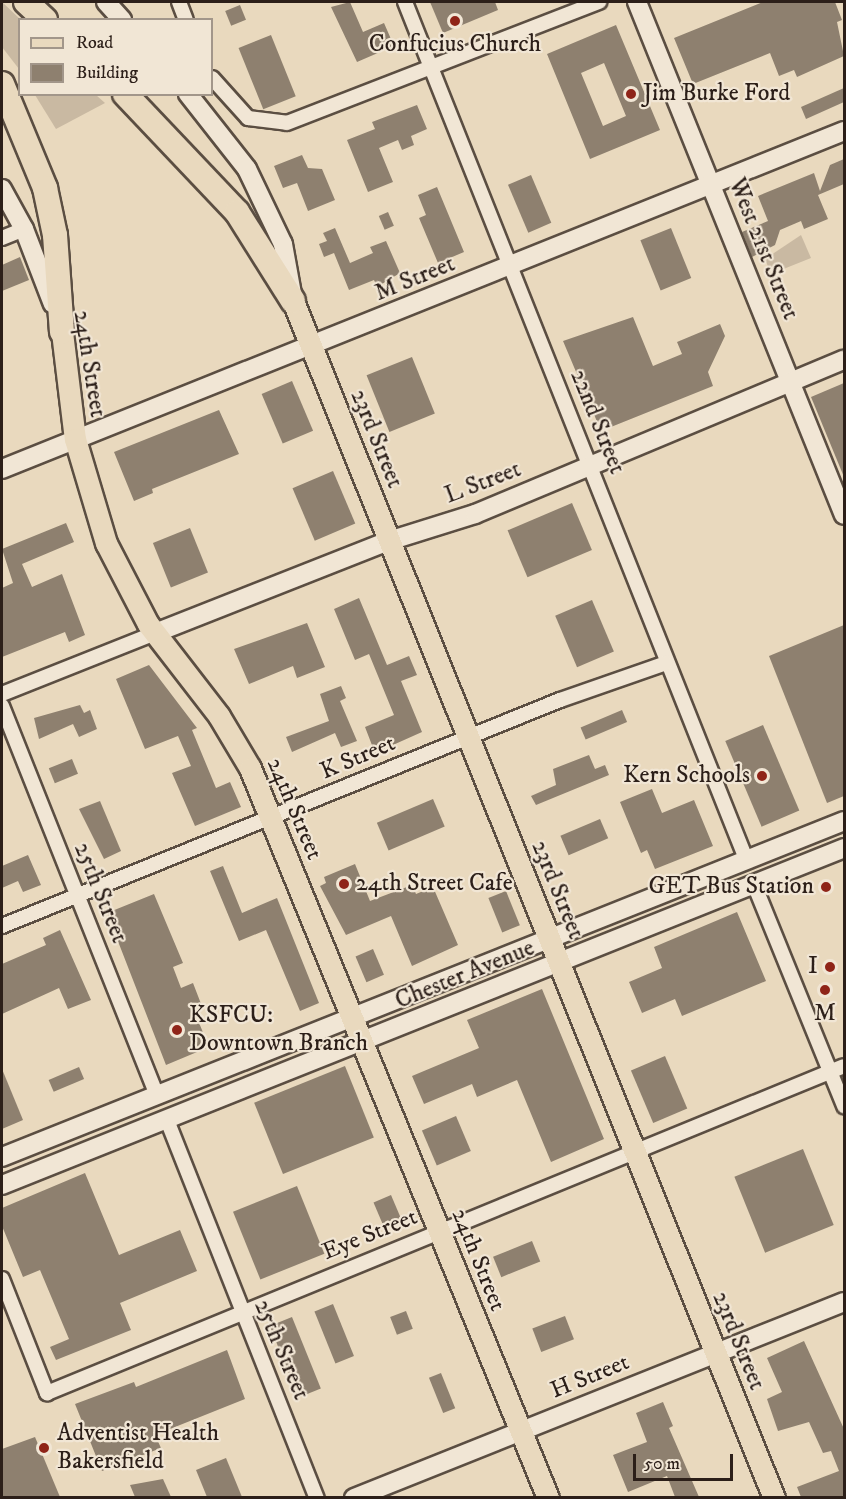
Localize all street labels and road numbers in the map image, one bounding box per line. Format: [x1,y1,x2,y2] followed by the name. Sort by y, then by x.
[722,174,804,324] street label: West 21st Street
[371,250,459,308] street label: M Street
[66,309,112,419] street label: 24th Street
[563,366,631,478] street label: 22nd Street
[343,386,409,492] street label: 23rd Street
[441,455,525,511] street label: L Street
[316,729,400,787] street label: K Street
[260,754,328,864] street label: 24th Street
[524,837,590,943] street label: 23rd Street
[67,839,133,947] street label: 25th Street
[391,934,539,1016] street label: Chester Avenue
[318,1203,422,1267] street label: Eye Street
[444,1205,512,1315] street label: 24th Street
[705,1288,771,1394] street label: 23rd Street
[247,1296,315,1404] street label: 25th Street
[547,1348,633,1406] street label: H Street

